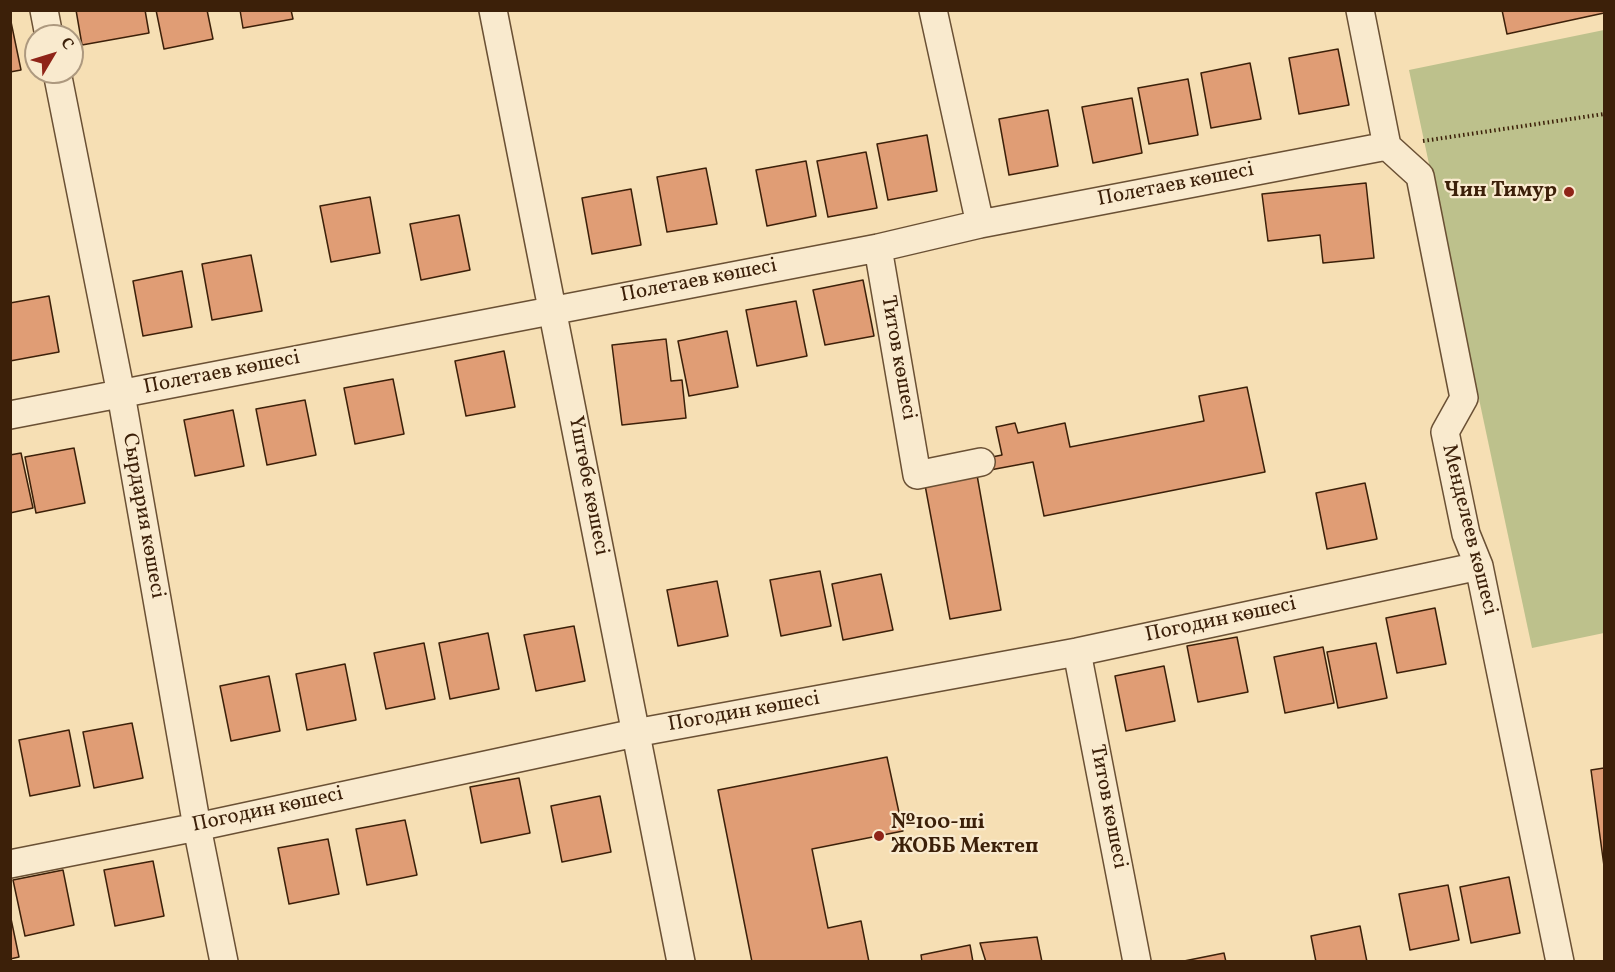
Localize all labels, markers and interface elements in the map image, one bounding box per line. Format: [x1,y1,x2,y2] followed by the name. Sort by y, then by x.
[24,24,84,84] north arrow
[55,33,78,55] text: С
[1096,158,1256,214] street label: Полетаев көшесі
[1444,179,1557,205] place label: Чин Тимур
[1562,185,1576,199] marker: Чин Тимур
[619,254,779,310] street label: Полетаев көшесі
[874,294,920,422] street label: Титов көшесі
[142,346,302,402] street label: Полетаев көшесі
[561,414,613,558] street label: Үштөбе көшесі
[115,431,169,601] street label: Сырдария көшесі
[1435,442,1501,618] street label: Менделеев көшесі
[1143,593,1299,649] street label: Погодин көшесі
[666,687,822,739] street label: Погодин көшесі
[1083,743,1131,871] street label: Титов көшесі
[190,783,346,839] street label: Погодин көшесі
[891,811,1039,861] place label: №100-ші ЖОББ Мектеп
[872,829,886,843] marker: №100-ші ЖОББ Мектеп

